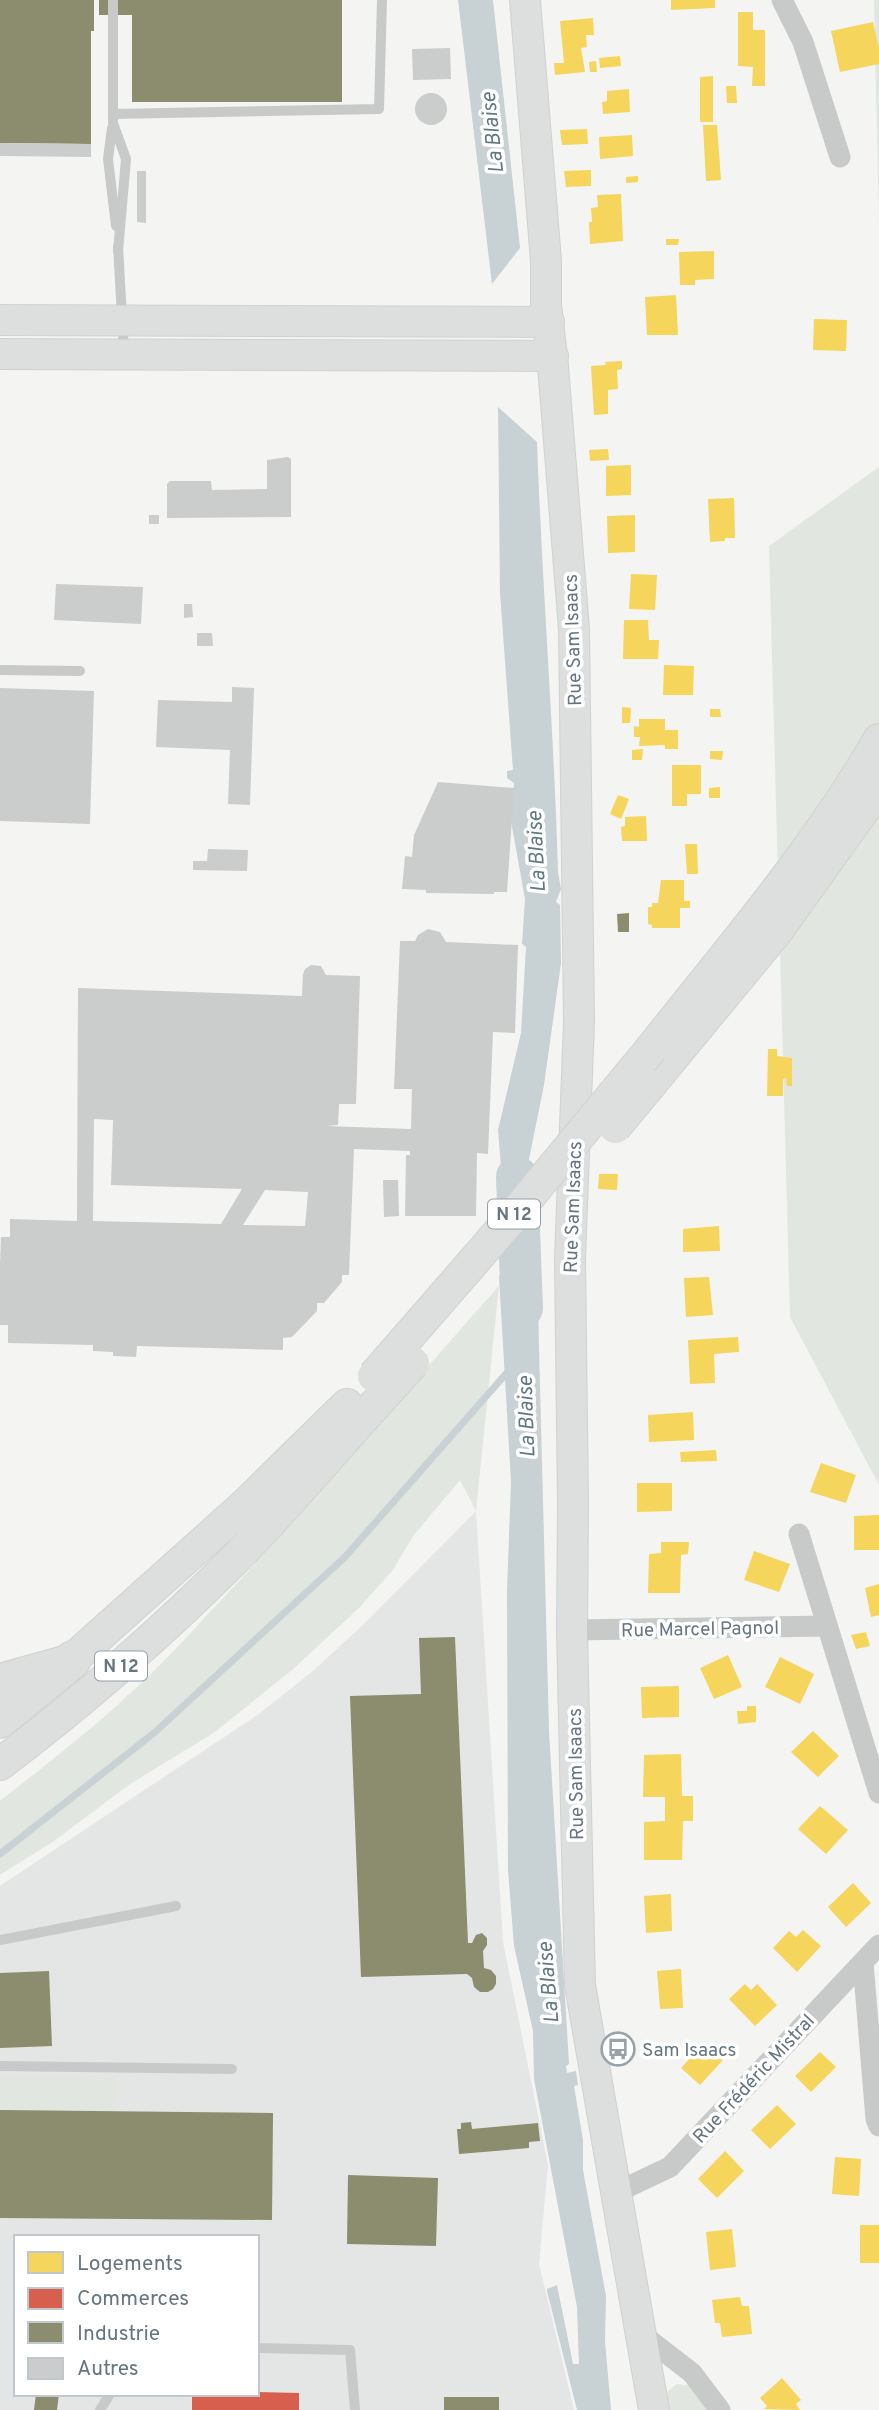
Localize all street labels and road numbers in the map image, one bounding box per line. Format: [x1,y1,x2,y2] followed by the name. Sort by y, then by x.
[560,573,588,706] street label: Rue Sam Isaacs
[560,1141,588,1274] street label: Rue Sam Isaacs
[488,1199,540,1228] road number: N 12
[621,1617,779,1643] street label: Rue Marcel Pagnol
[95,1652,147,1680] road number: N 12
[564,1708,590,1840] street label: Rue Sam Isaacs
[688,2010,821,2149] street label: Rue Frédéric Mistral

